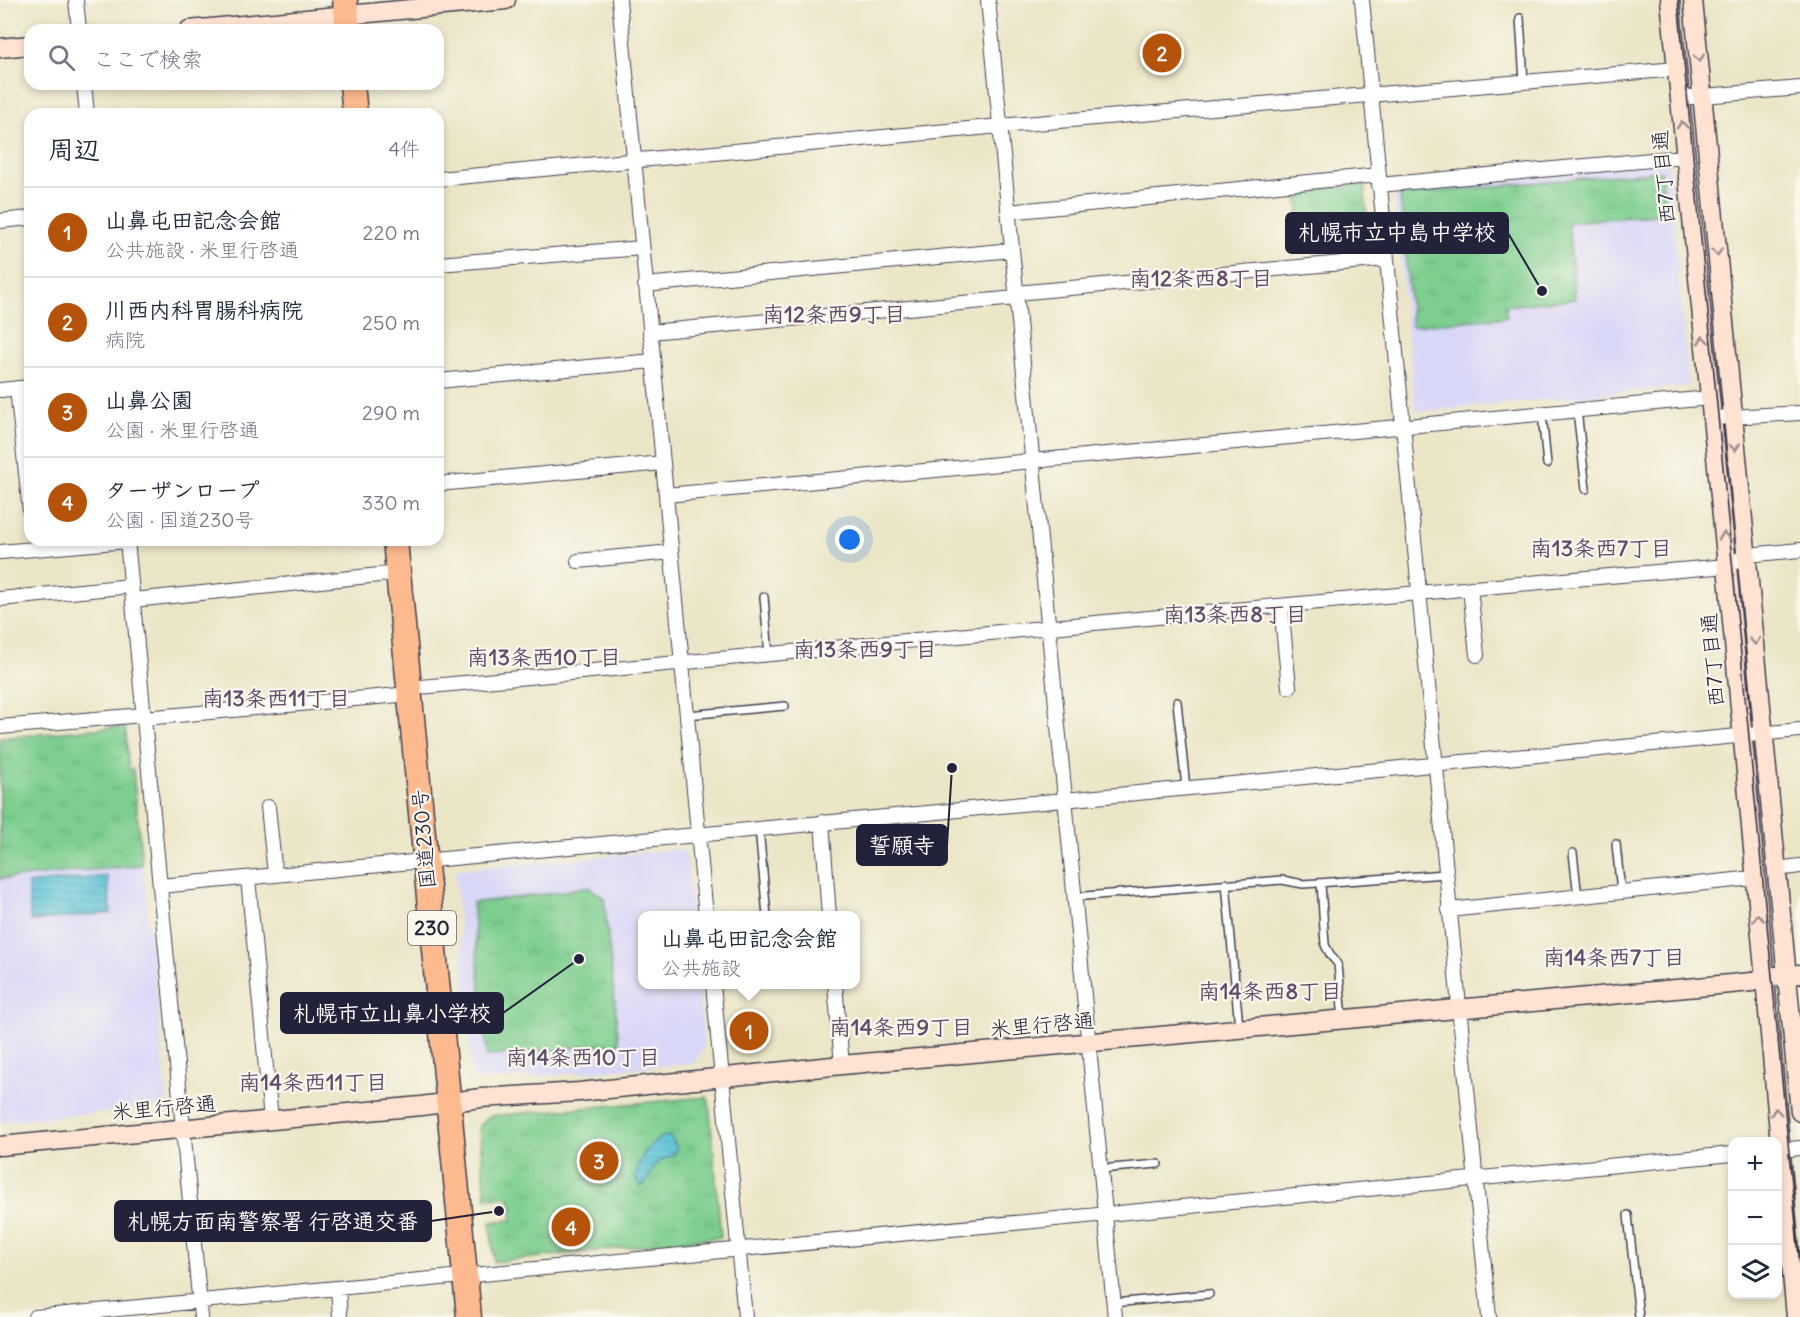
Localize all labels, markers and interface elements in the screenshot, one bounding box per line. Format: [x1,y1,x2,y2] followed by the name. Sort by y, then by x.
[24,24,444,90] search box
[1142,31,1182,76] pin: 2
[45,41,78,74] icon: search
[93,45,203,73] text: ここで検索
[1692,54,1705,63] one-way arrow
[1676,120,1689,129] one-way arrow
[1646,129,1681,225] street label: 西7丁目通
[48,133,100,166] text: 周辺
[388,136,420,161] text: 4件
[105,206,281,234] text: 山鼻屯田記念会館
[1286,213,1508,253] callout: 札幌市立中島中学校
[1298,218,1496,246] text: 札幌市立中島中学校
[64,220,71,245] text: 1
[363,220,420,245] text: 220 m
[105,237,299,262] text: 公共施設 · 米里行啓通
[1710,248,1723,257] one-way arrow
[1129,264,1273,292] district label: 南12条西8丁目
[105,296,303,324] text: 川西内科胃腸科病院
[762,300,906,328] district label: 南12条西9丁目
[62,310,73,335] text: 2
[362,310,420,335] text: 250 m
[105,327,145,352] text: 病院
[1697,335,1710,344] one-way arrow
[105,386,193,414] text: 山鼻公園
[62,400,73,425] text: 3
[362,400,420,425] text: 290 m
[105,417,259,442] text: 公園 · 米里行啓通
[1728,442,1741,451] one-way arrow
[105,476,259,504] text: ターザンロープ
[62,490,73,515] text: 4
[362,490,420,515] text: 330 m
[105,507,254,532] text: 公園 · 国道230号
[835,525,864,554] your location
[1718,531,1731,540] one-way arrow
[1530,534,1672,562] district label: 南13条西7丁目
[1163,600,1307,628] district label: 南13条西8丁目
[1695,612,1730,708] street label: 西7丁目通
[793,635,937,663] district label: 南13条西9丁目
[1748,636,1761,645] one-way arrow
[467,643,621,671] district label: 南13条西10丁目
[202,684,350,712] district label: 南13条西11丁目
[406,788,441,890] street label: 国道230号
[857,825,947,865] callout: 誓願寺
[869,831,935,859] text: 誓願寺
[408,911,456,945] road number: 230
[638,911,860,989] popup
[1752,914,1765,923] one-way arrow
[661,924,837,952] text: 山鼻屯田記念会館
[1543,943,1685,971] district label: 南14条西7丁目
[661,955,741,980] text: 公共施設
[1198,977,1342,1005] district label: 南14条西8丁目
[281,993,503,1033] callout: 札幌市立山鼻小学校
[293,999,491,1027] text: 札幌市立山鼻小学校
[988,1006,1095,1043] street label: 米里行啓通
[730,1008,768,1054] pin: 1
[829,1013,973,1041] district label: 南14条西9丁目
[506,1043,660,1071] district label: 南14条西10丁目
[239,1068,387,1096] district label: 南14条西11丁目
[110,1089,217,1126] street label: 米里行啓通
[1770,1108,1783,1117] one-way arrow
[1728,1137,1782,1299] map controls
[1728,1137,1782,1191] button: +
[580,1138,618,1184] pin: 3
[1728,1191,1782,1245] button: −
[115,1201,431,1241] callout: 札幌方面南警察署 行啓通交番
[552,1204,590,1250] pin: 4
[127,1207,419,1235] text: 札幌方面南警察署 行啓通交番
[1728,1245,1782,1299] button: layers

